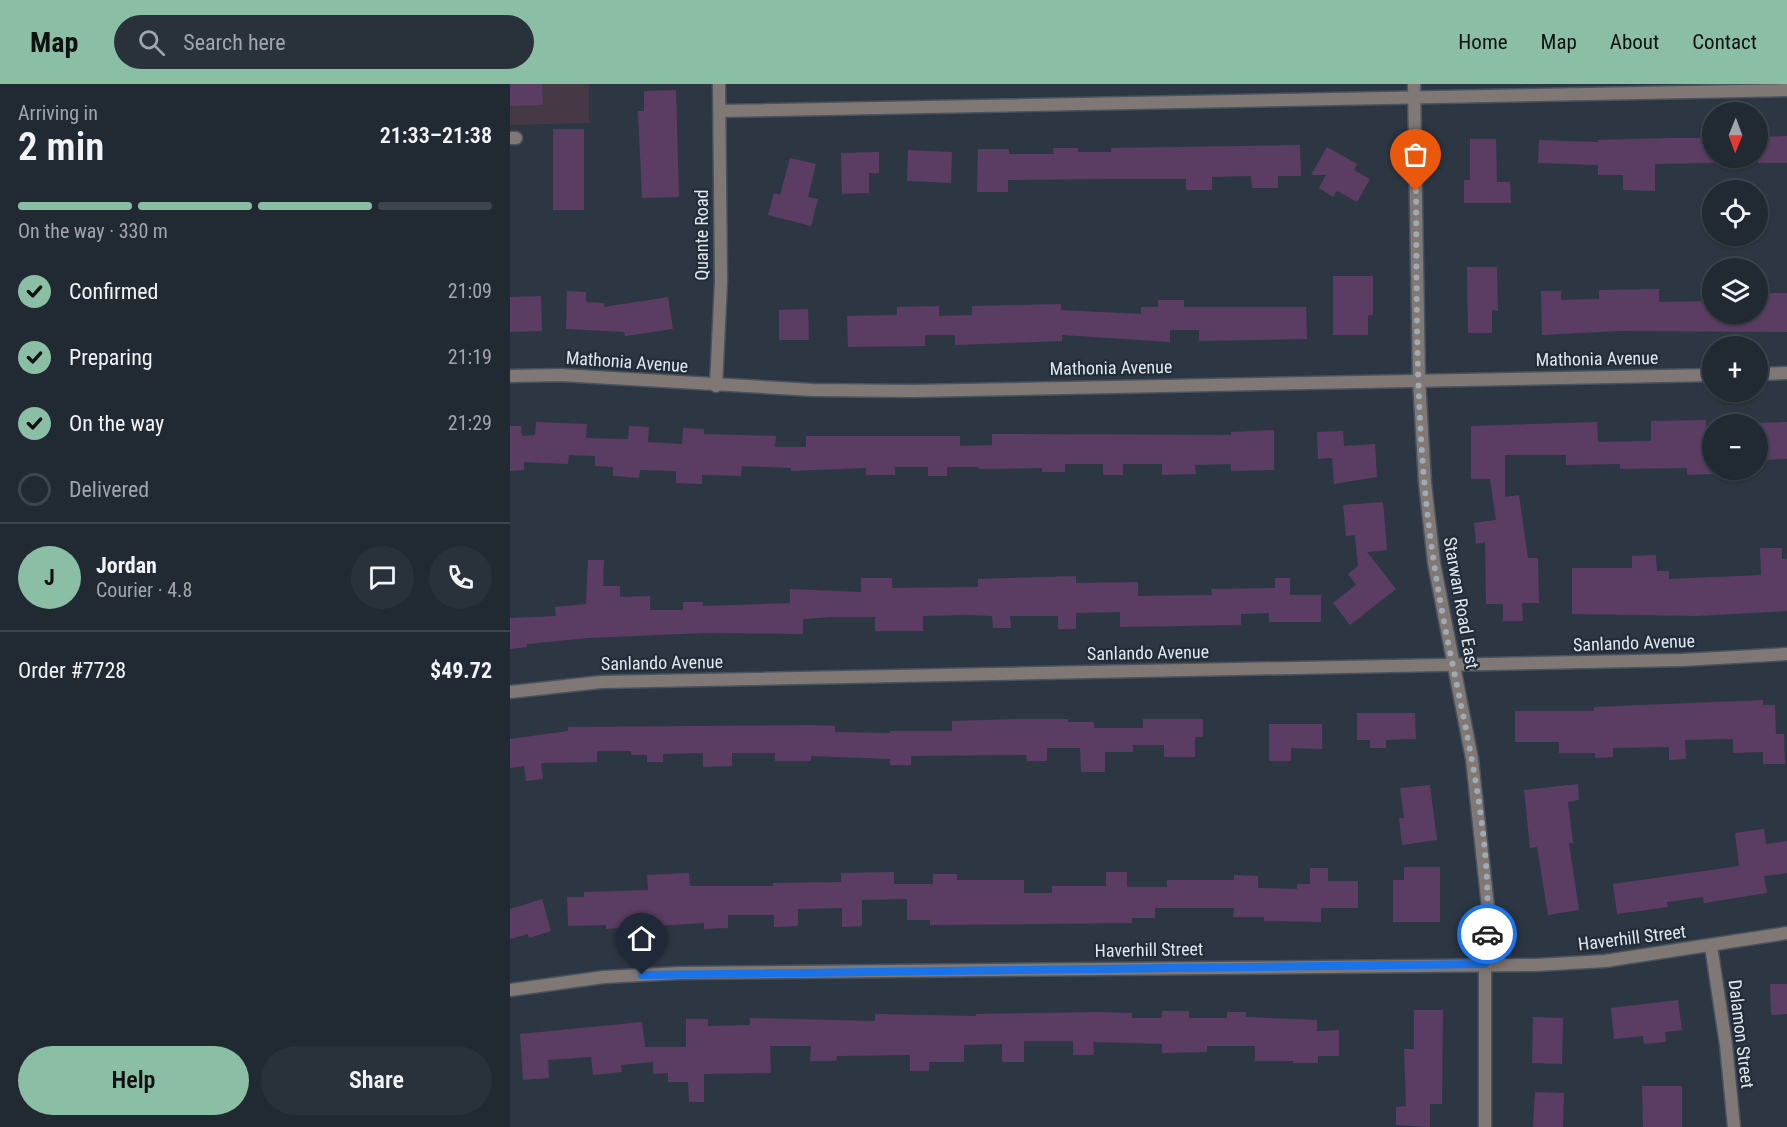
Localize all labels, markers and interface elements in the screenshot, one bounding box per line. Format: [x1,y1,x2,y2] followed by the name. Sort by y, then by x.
[114,15,534,69] search box
[30,26,78,59] text: Map
[135,26,168,59] icon: search
[183,30,286,55] text: Search here
[1458,30,1508,54] text: Home
[1541,30,1577,54] text: Map
[1610,30,1659,54] text: About
[1692,30,1757,54] text: Contact
[18,101,98,125] text: Arriving in
[1702,102,1768,168] north arrow
[1702,102,1768,480] map controls
[380,123,492,148] text: 21:33–21:38
[18,124,104,170] text: 2 min
[1390,129,1441,191] pin
[1399,138,1432,171] icon: bag
[1702,180,1768,246] button: locate
[691,190,712,280] street label: Quante Road
[18,219,168,243] text: On the way · 330 m
[1702,258,1768,324] button: layers
[18,275,51,308] icon: check
[69,279,158,304] text: Confirmed
[448,279,492,303] text: 21:09
[1702,336,1768,402] button: +
[18,341,51,374] icon: check
[69,345,153,370] text: Preparing
[448,345,492,369] text: 21:19
[565,347,689,376] street label: Mathonia Avenue
[1535,347,1659,370] street label: Mathonia Avenue
[1049,356,1173,379] street label: Mathonia Avenue
[18,407,51,440] icon: check
[69,411,164,436] text: On the way
[448,411,492,435] text: 21:29
[1702,414,1768,480] button: −
[69,477,149,502] text: Delivered
[1440,535,1483,670] street label: Starwan Road East
[351,546,414,609] button: chat
[429,546,492,609] button: phone
[96,553,157,578] text: Jordan
[44,565,55,590] text: J
[96,578,192,602] text: Courier · 4.8
[1573,630,1695,655] street label: Sanlando Avenue
[1087,641,1209,664] street label: Sanlando Avenue
[601,651,723,674] street label: Sanlando Avenue
[18,658,126,683] text: Order #7728
[430,658,492,683] text: $49.72
[1457,904,1517,964] courier
[616,913,667,975] pin
[1471,918,1504,951] icon: car
[1577,920,1687,955] street label: Haverhill Street
[625,922,658,955] icon: home
[1095,938,1203,961] street label: Haverhill Street
[1724,978,1759,1089] street label: Dalamon Street
[18,1046,249,1115] button: Help
[261,1046,492,1115] button: Share

